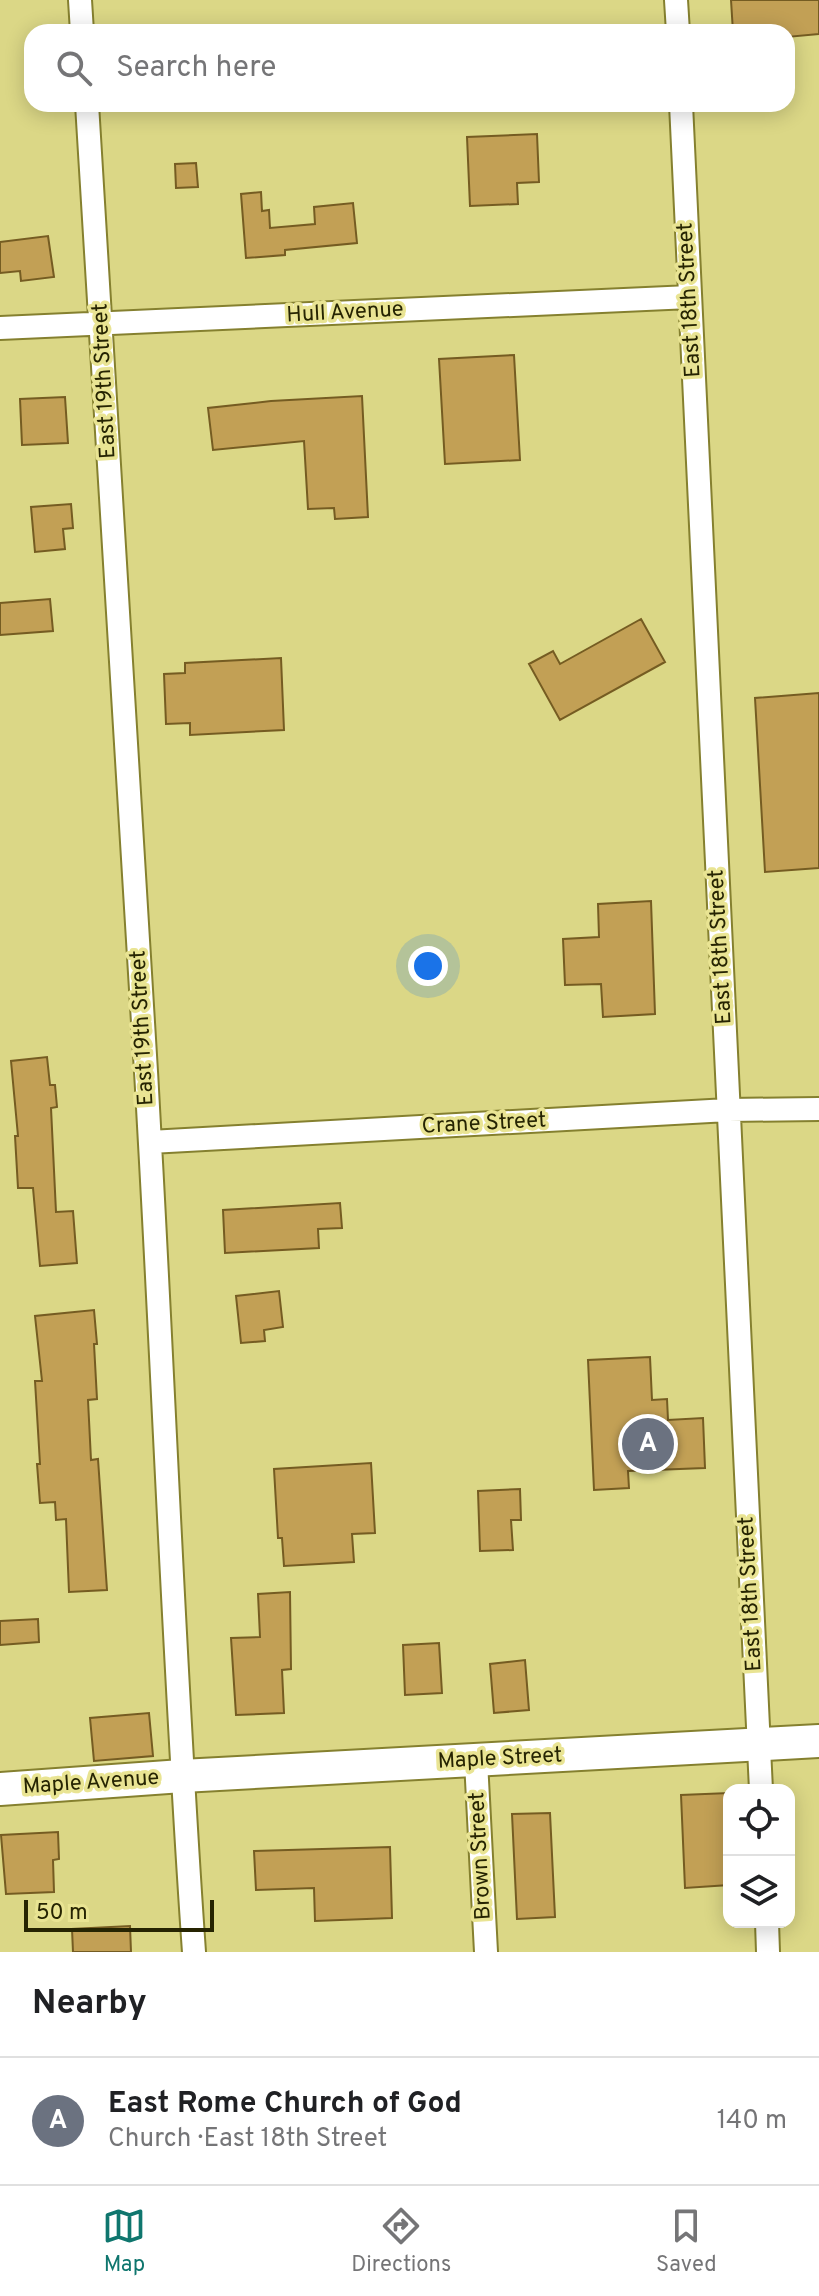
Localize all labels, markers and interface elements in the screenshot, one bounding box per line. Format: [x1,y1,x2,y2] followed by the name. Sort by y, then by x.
[24,24,795,112] search box
[52,46,96,90] icon: search
[116,50,276,87] text: Search here
[672,222,708,378] street label: East 18th Street
[286,296,404,330] street label: Hull Avenue
[87,303,123,459] street label: East 19th Street
[703,869,739,1025] street label: East 18th Street
[408,946,448,986] your location
[125,950,161,1106] street label: East 19th Street
[421,1107,547,1141] street label: Crane Street
[622,1414,674,1474] pin: A
[733,1516,769,1672] street label: East 18th Street
[437,1742,563,1776] street label: Maple Street
[22,1765,160,1801] street label: Maple Avenue
[723,1784,795,1928] map controls
[723,1784,795,1856] button: locate
[464,1791,498,1921] street label: Brown Street
[723,1856,795,1928] button: layers
[24,1896,214,1932] scale bar
[36,1900,88,1927] text: 50 m
[32,1983,147,2026] text: Nearby
[108,2086,462,2123] text: East Rome Church of God
[49,2105,67,2138] text: A
[717,2105,787,2138] text: 140 m
[108,2123,387,2156] text: Church · East 18th Street
[102,2204,146,2279] tab: Map
[351,2204,451,2279] tab: Directions
[656,2204,717,2279] tab: Saved

